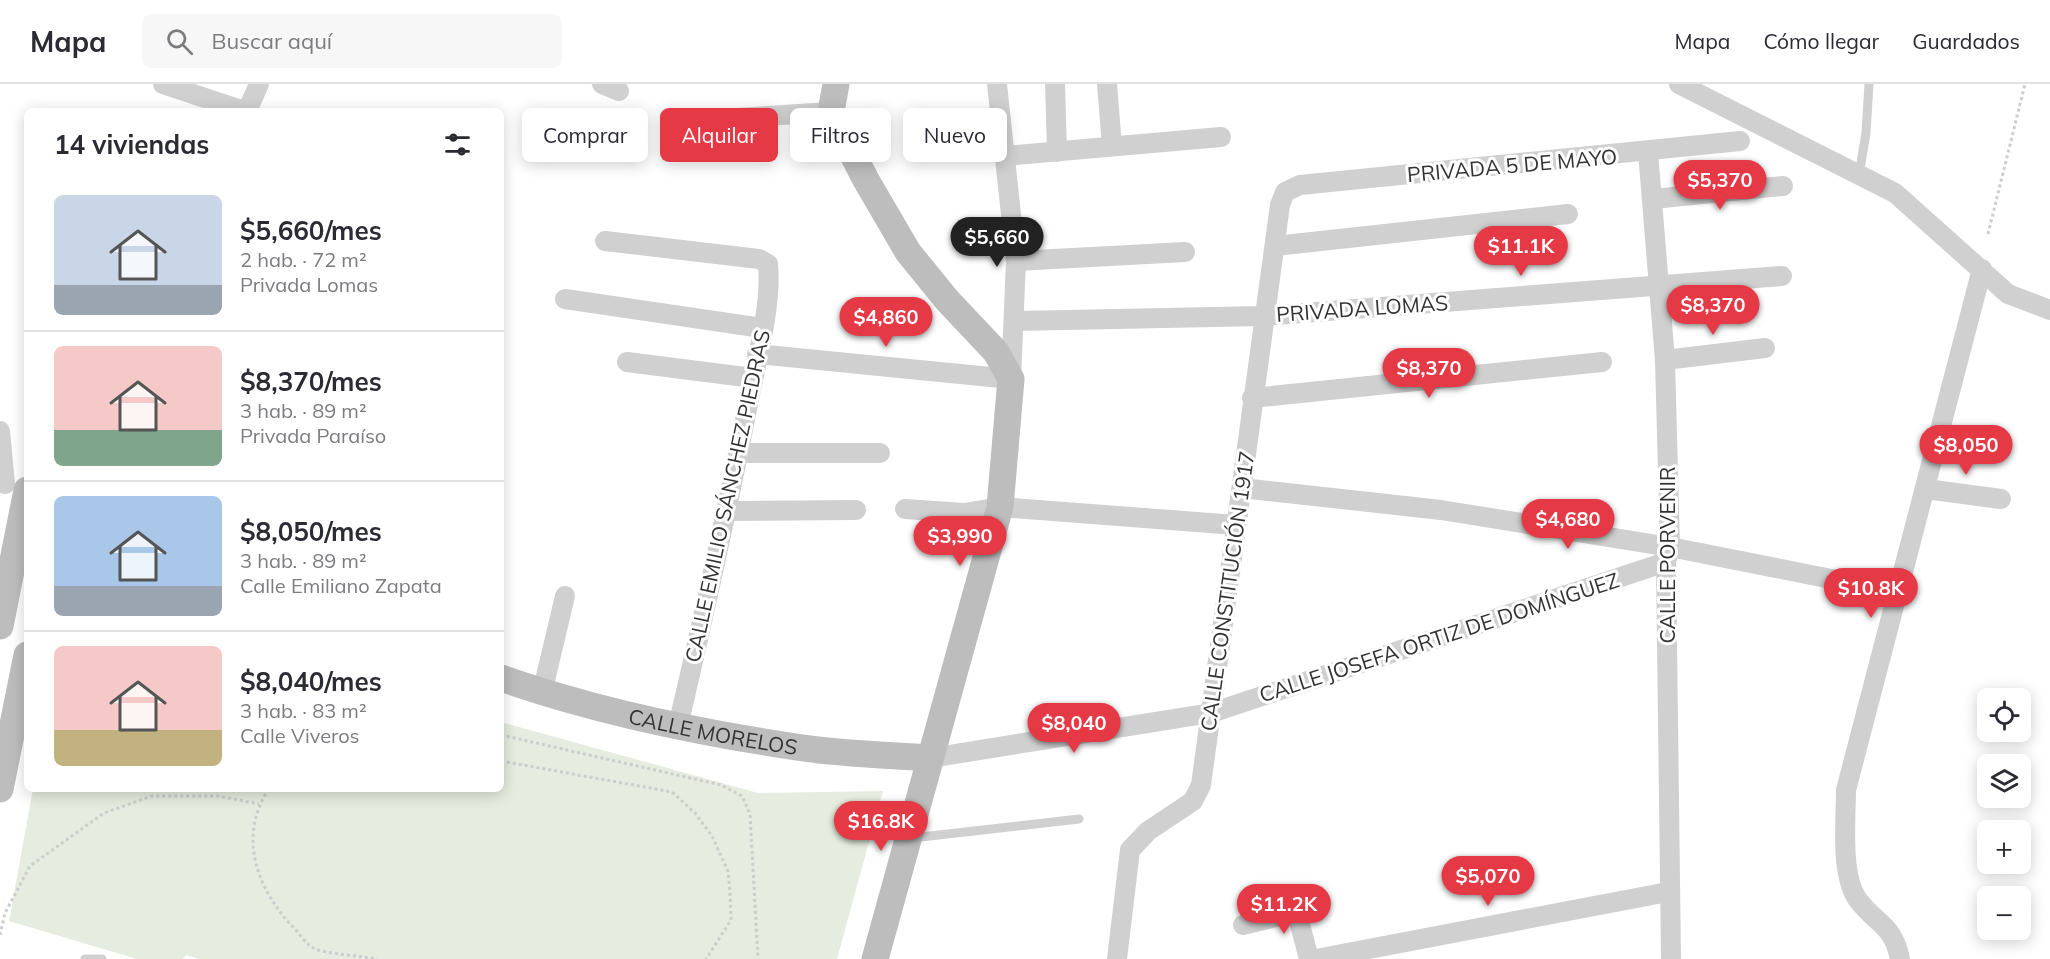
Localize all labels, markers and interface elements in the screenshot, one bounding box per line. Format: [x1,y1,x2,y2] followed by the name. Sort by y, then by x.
[142,14,562,68] search box
[30,24,106,59] text: Mapa
[163,25,196,58] icon: search
[211,27,332,55] text: Buscar aquí
[1675,28,1730,54] text: Mapa
[1763,28,1879,54] text: Cómo llegar
[1912,28,2020,54] text: Guardados
[522,108,648,162] chip: Comprar
[660,108,778,162] chip: Alquilar
[790,108,891,162] chip: Filtros
[903,108,1007,162] chip: Nuevo
[54,128,209,161] text: 14 viviendas
[441,128,474,161] icon: filters
[1406,143,1618,187] street label: PRIVADA 5 DE MAYO
[1671,160,1769,211] pin: $5,370
[1688,167,1752,192] text: $5,370
[240,214,382,247] text: $5,660/mes
[948,217,1046,268] pin: $5,660
[102,219,174,291] icon: home
[965,224,1029,249] text: $5,660
[1472,226,1570,277] pin: $11.1K
[1488,233,1554,258] text: $11.1K
[240,247,367,272] text: 2 hab. · 72 m²
[240,272,378,297] text: Privada Lomas
[1664,285,1762,336] pin: $8,370
[1275,289,1449,327] street label: PRIVADA LOMAS
[1681,292,1745,317] text: $8,370
[837,297,935,348] pin: $4,860
[854,304,918,329] text: $4,860
[679,327,775,665] street label: CALLE EMILIO SÁNCHEZ PIEDRAS
[1380,348,1478,399] pin: $8,370
[1397,355,1461,380] text: $8,370
[240,365,382,398] text: $8,370/mes
[102,370,174,442] icon: home
[240,398,367,423] text: 3 hab. · 89 m²
[240,423,386,448] text: Privada Paraíso
[1917,425,2015,476] pin: $8,050
[1934,432,1998,457] text: $8,050
[1194,449,1260,733] street label: CALLE CONSTITUCIÓN 1917
[1654,467,1680,643] street label: CALLE PORVENIR
[1519,499,1617,550] pin: $4,680
[1536,506,1600,531] text: $4,680
[240,515,382,548] text: $8,050/mes
[911,516,1009,567] pin: $3,990
[102,520,174,592] icon: home
[928,523,992,548] text: $3,990
[240,548,367,573] text: 3 hab. · 89 m²
[1256,566,1622,708] street label: CALLE JOSEFA ORTIZ DE DOMÍNGUEZ
[1822,568,1920,619] pin: $10.8K
[240,573,442,598] text: Calle Emiliano Zapata
[1838,575,1904,600] text: $10.8K
[240,665,382,698] text: $8,040/mes
[102,670,174,742] icon: home
[1977,688,2031,940] map controls
[1977,688,2031,742] button: locate
[240,698,367,723] text: 3 hab. · 83 m²
[626,703,799,760] street label: CALLE MORELOS
[1025,703,1123,754] pin: $8,040
[1042,710,1106,735] text: $8,040
[240,723,360,748] text: Calle Viveros
[1977,754,2031,808] button: layers
[832,801,930,852] pin: $16.8K
[848,808,914,833] text: $16.8K
[1977,820,2031,874] button: +
[1439,856,1537,907] pin: $5,070
[1456,863,1520,888] text: $5,070
[1235,884,1333,935] pin: $11.2K
[1977,886,2031,940] button: −
[1251,891,1317,916] text: $11.2K

